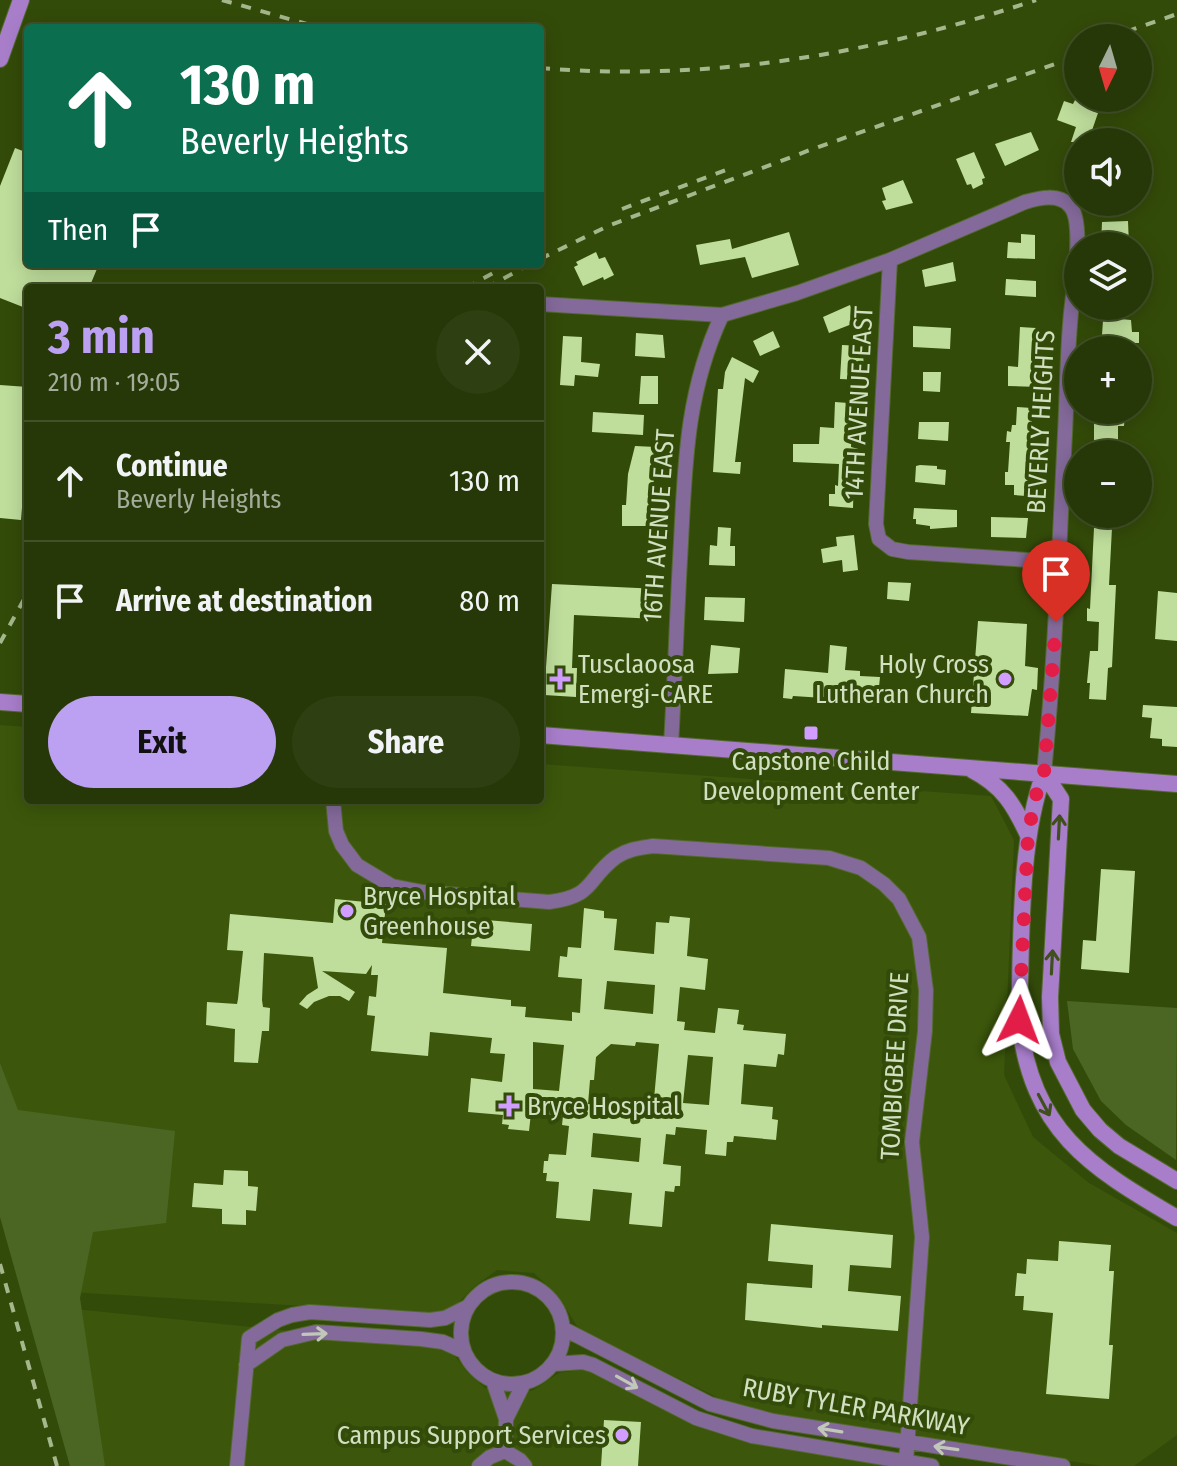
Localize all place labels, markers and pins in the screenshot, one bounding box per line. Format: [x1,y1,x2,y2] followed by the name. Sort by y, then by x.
[1022,540,1090,622] pin
[578,649,713,710] place label: Tusclaoosa Emergi-CARE
[815,649,989,710] place label: Holy Cross Lutheran Church
[549,668,571,690] marker: Tusclaoosa Emergi-CARE
[996,670,1014,688] marker: Holy Cross Lutheran Church
[802,724,820,742] marker: Capstone Child Development Center
[703,746,919,807] place label: Capstone Child Development Center
[363,881,516,942] place label: Bryce Hospital Greenhouse
[338,902,356,920] marker: Bryce Hospital Greenhouse
[527,1091,680,1122] place label: Bryce Hospital
[498,1095,520,1117] marker: Bryce Hospital
[337,1420,606,1451] place label: Campus Support Services
[613,1426,631,1444] marker: Campus Support Services

